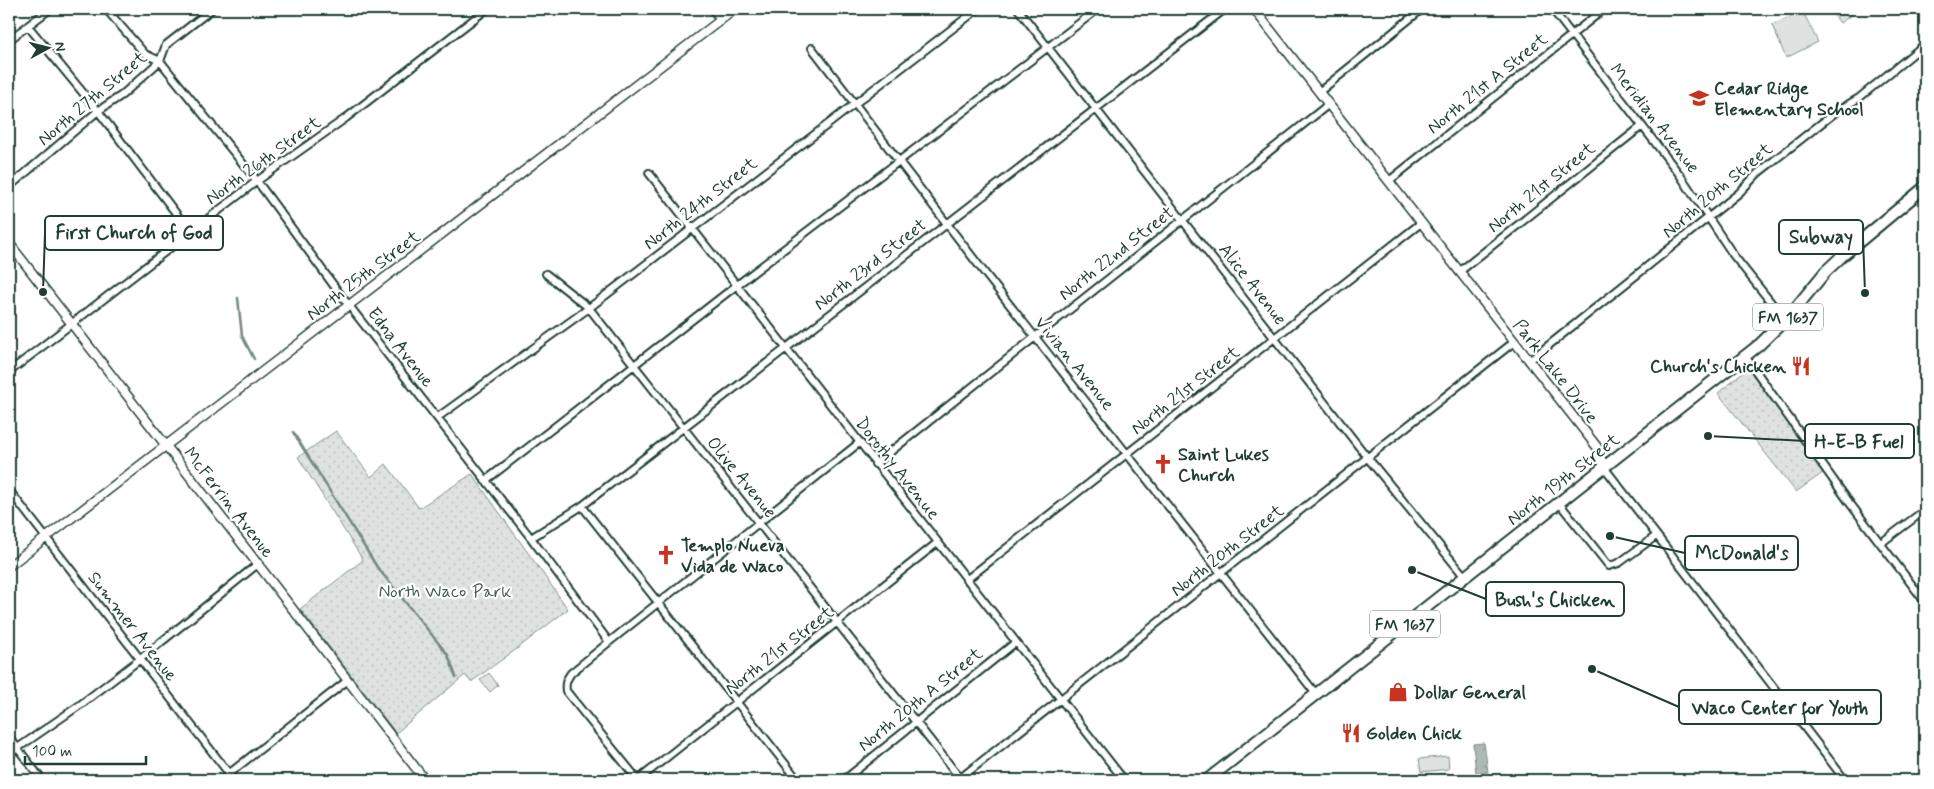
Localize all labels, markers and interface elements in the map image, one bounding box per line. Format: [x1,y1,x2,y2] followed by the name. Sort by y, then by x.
[22,22,72,72] north arrow
[1422,27,1553,140] street label: North 21st A Street
[33,46,151,150] street label: North 27th Street
[1604,59,1705,178] street label: Meridian Avenue
[1714,77,1864,122] place label: Cedar Ridge Elementary School
[1688,87,1710,109] school or university icon: Cedar Ridge Elementary School
[201,111,326,211] street label: North 26th Street
[1483,137,1601,239] street label: North 21st Street
[1657,137,1778,244] street label: North 20th Street
[639,152,763,256] street label: North 24th Street
[1054,201,1179,306] street label: North 22nd Street
[809,213,932,316] street label: North 23rd Street
[45,216,223,250] callout: First Church of God
[1779,220,1863,254] callout: Subway
[55,221,213,246] text: First Church of God
[302,225,426,326] street label: North 25th Street
[1789,225,1853,251] text: Subway
[1213,239,1292,330] street label: Alice Avenue
[361,303,439,393] street label: Edna Avenue
[1753,304,1823,330] road number: FM 1637
[1029,311,1120,416] street label: Vivian Avenue
[1507,315,1604,429] street label: Park Lake Drive
[1126,340,1245,441] street label: North 21st Street
[1650,355,1787,379] place label: Church's Chicken
[1790,355,1812,377] restaurant icon: Church's Chicken
[849,412,945,525] street label: Dorothy Avenue
[1805,424,1914,458] callout: H-E-B Fuel
[1502,428,1625,531] street label: North 19th Street
[1814,430,1904,455] text: H-E-B Fuel
[701,432,782,523] street label: Olive Avenue
[177,442,279,563] street label: McFerrin Avenue
[1178,443,1269,488] place label: Saint Lukes Church
[1152,453,1174,475] church icon: Saint Lukes Church
[1166,499,1289,603] street label: North 20th Street
[681,534,785,579] place label: Templo Nueva Vida de Waco
[1685,536,1798,570] callout: McDonald's
[1695,541,1789,566] text: McDonald's
[655,544,677,566] church icon: Templo Nueva Vida de Waco
[82,567,183,687] street label: Summer Avenue
[379,580,511,604] park label: North Waco Park
[1486,582,1624,616] callout: Bush's Chicken
[1495,588,1615,613] text: Bush's Chicken
[720,600,839,701] street label: North 21st Street
[1370,610,1440,638] road number: FM 1637
[853,642,988,758] street label: North 20th A Street
[1387,681,1409,703] shop icon: Dollar General
[1413,681,1527,705] place label: Dollar General
[1679,690,1881,724] callout: Waco Center for Youth
[1691,696,1868,724] text: Waco Center for Youth
[1340,722,1362,744] restaurant icon: Golden Chick
[1366,722,1463,746] place label: Golden Chick
[25,734,146,766] scale bar
[32,742,72,762] text: 100 m

